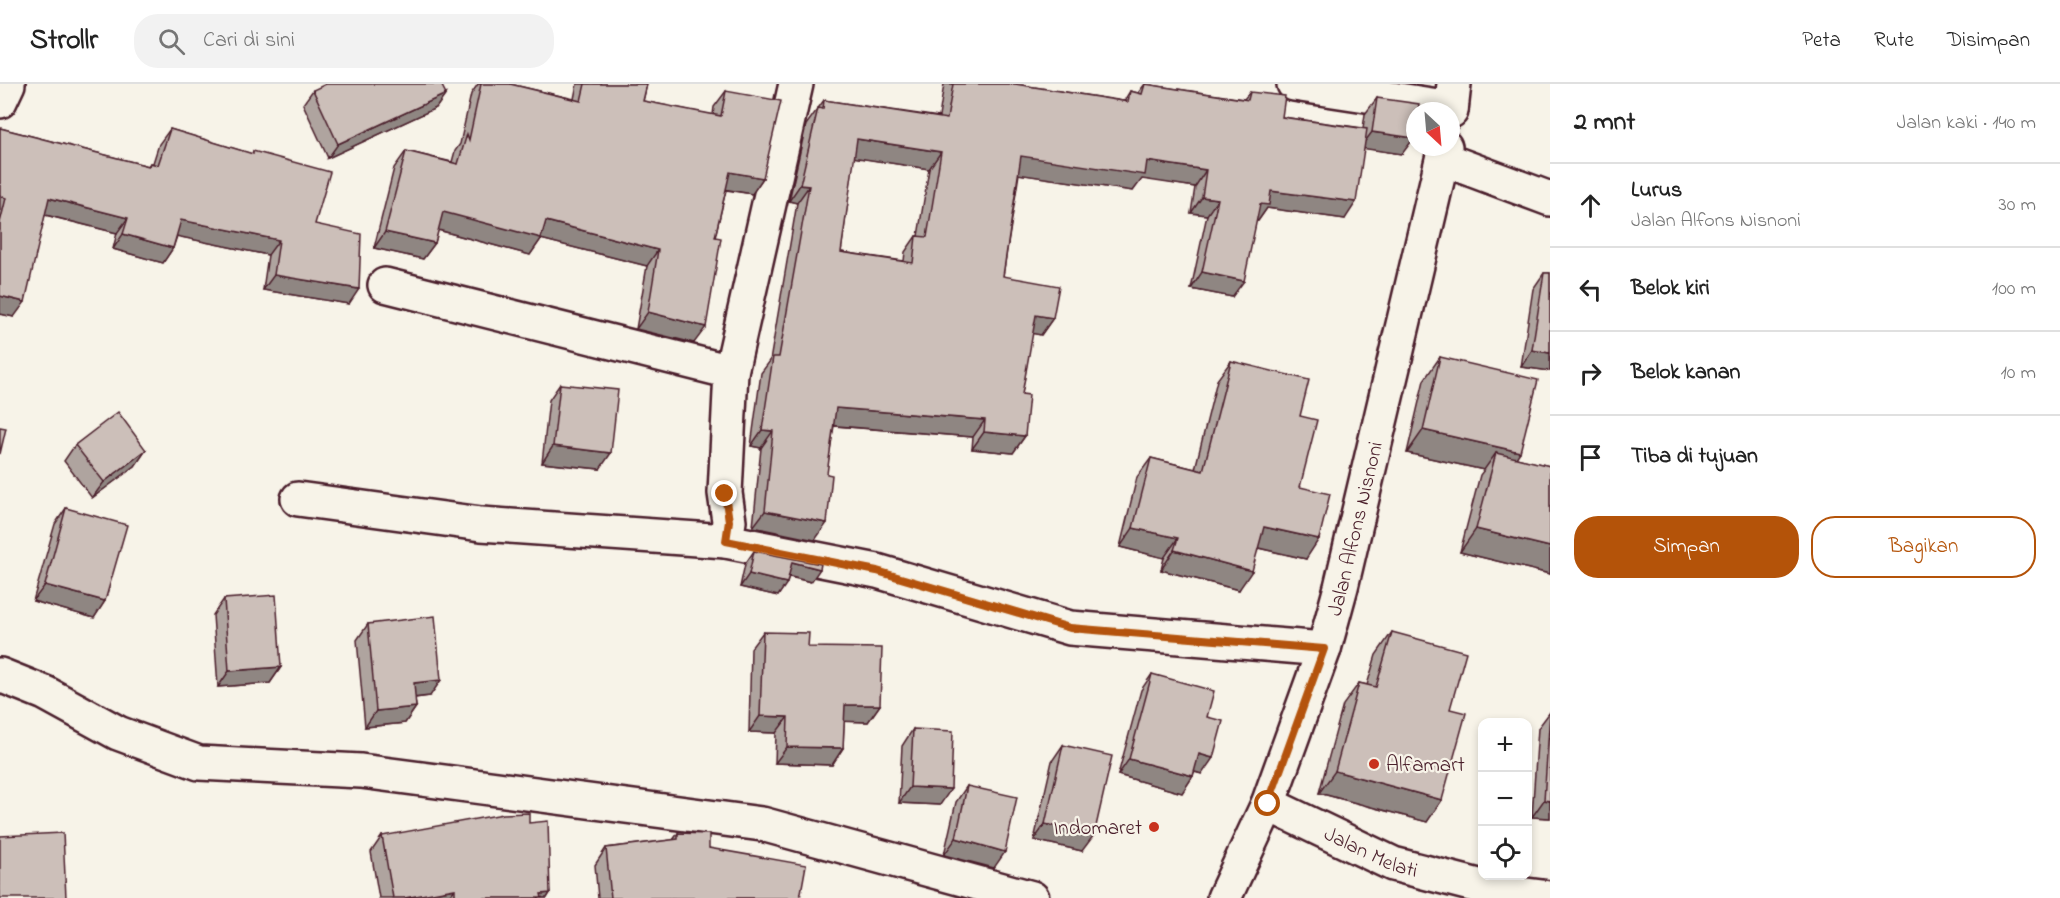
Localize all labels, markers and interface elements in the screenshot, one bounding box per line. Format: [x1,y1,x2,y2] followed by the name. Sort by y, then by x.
[134,14,554,68] search box
[30,21,98,62] text: Strollr
[155,25,188,58] icon: search
[203,25,295,57] text: Cari di sini
[1802,26,1841,56] text: Peta
[1874,26,1914,56] text: Rute
[1947,26,2030,56] text: Disimpan
[1406,102,1460,156] north arrow
[1574,104,1635,142] text: 2 mnt
[1896,109,2036,138] text: Jalan kaki · 140 m
[1631,175,1682,207] text: Lurus
[1574,189,1607,222] icon: ahead
[1999,191,2036,220] text: 30 m
[1631,207,1801,236] text: Jalan Alfons Nisnoni
[1574,273,1607,306] icon: left
[1631,273,1710,305] text: Belok kiri
[1992,275,2036,304] text: 100 m
[1574,357,1607,390] icon: right
[1631,357,1740,389] text: Belok kanan
[2000,359,2036,388] text: 10 m
[1321,439,1392,620] street label: Jalan Alfons Nisnoni
[1574,441,1607,474] icon: arrive
[1631,441,1758,473] text: Tiba di tujuan
[711,480,737,506] route end
[1574,516,1799,578] button: Simpan
[1811,516,2036,578] button: Bagikan
[1478,718,1532,880] map controls
[1478,718,1532,772] button: +
[1386,751,1465,781] place label: Alfamart
[1367,757,1381,771] marker: Alfamart
[1478,772,1532,826] button: −
[1254,790,1280,816] route start
[1053,814,1142,844] place label: Indomaret
[1147,820,1161,834] marker: Indomaret
[1318,820,1421,887] street label: Jalan Melati
[1478,826,1532,880] button: locate

